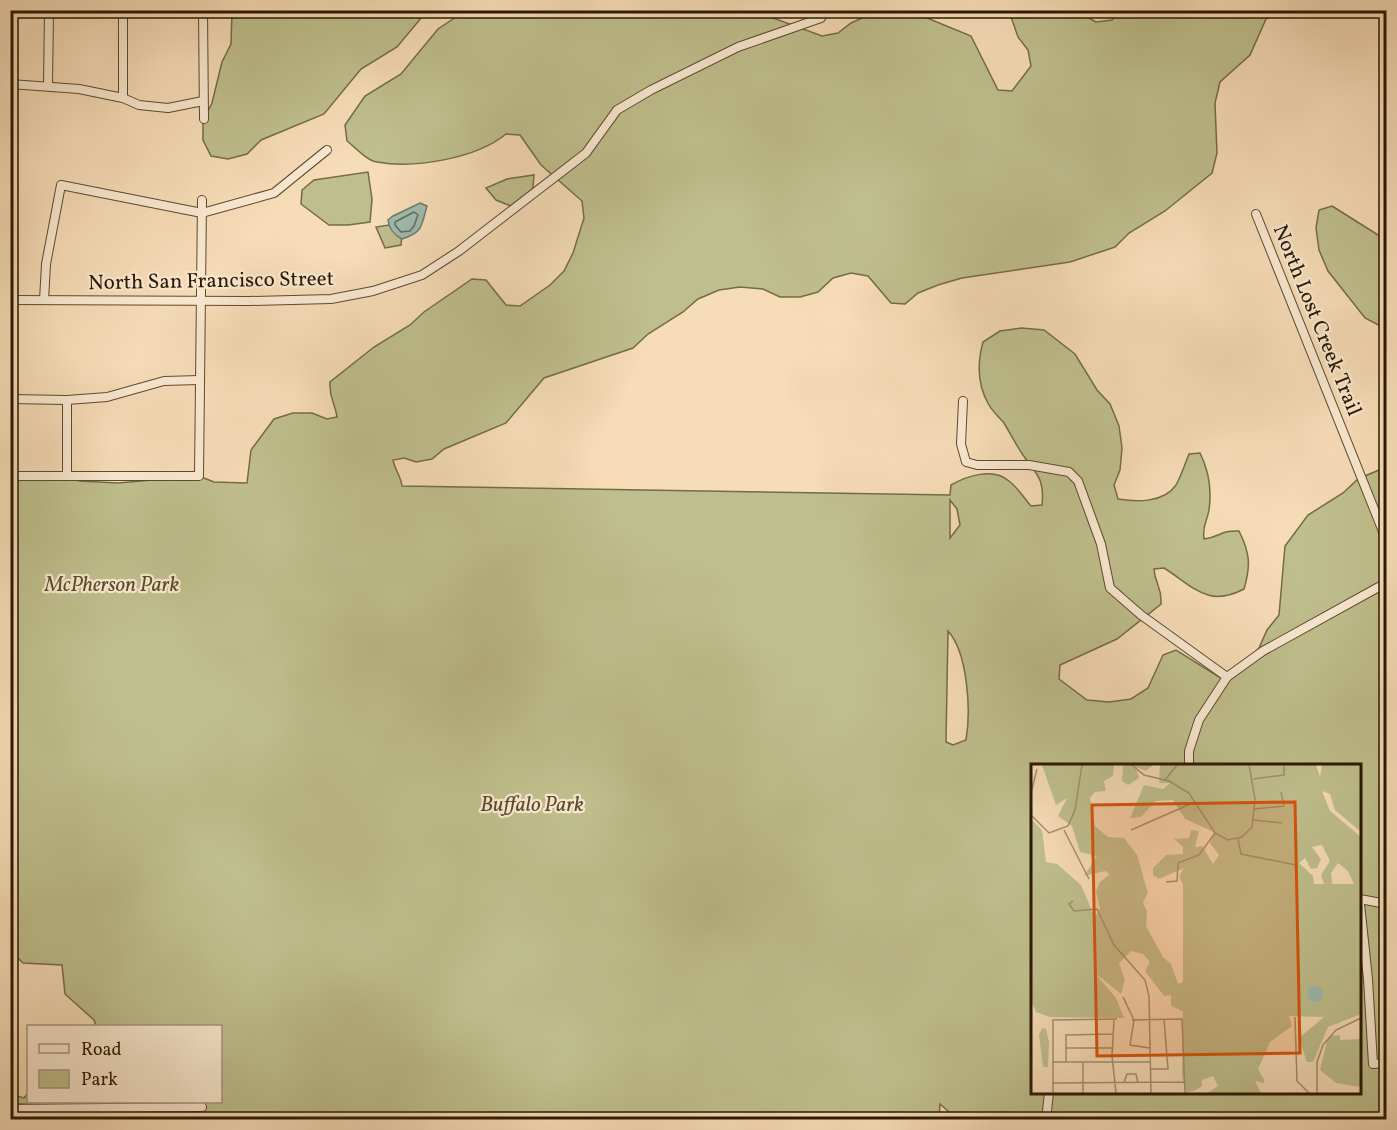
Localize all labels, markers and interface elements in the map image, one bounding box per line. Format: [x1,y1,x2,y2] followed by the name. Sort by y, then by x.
[1265,221,1368,421] street label: North Lost Creek Trail
[88,265,334,298] street label: North San Francisco Street
[44,571,179,600] park label: McPherson Park
[1031,764,1361,1094] inset map
[480,791,584,820] park label: Buffalo Park
[27,1025,222,1103] legend
[81,1038,122,1063] text: Road
[81,1068,118,1093] text: Park

